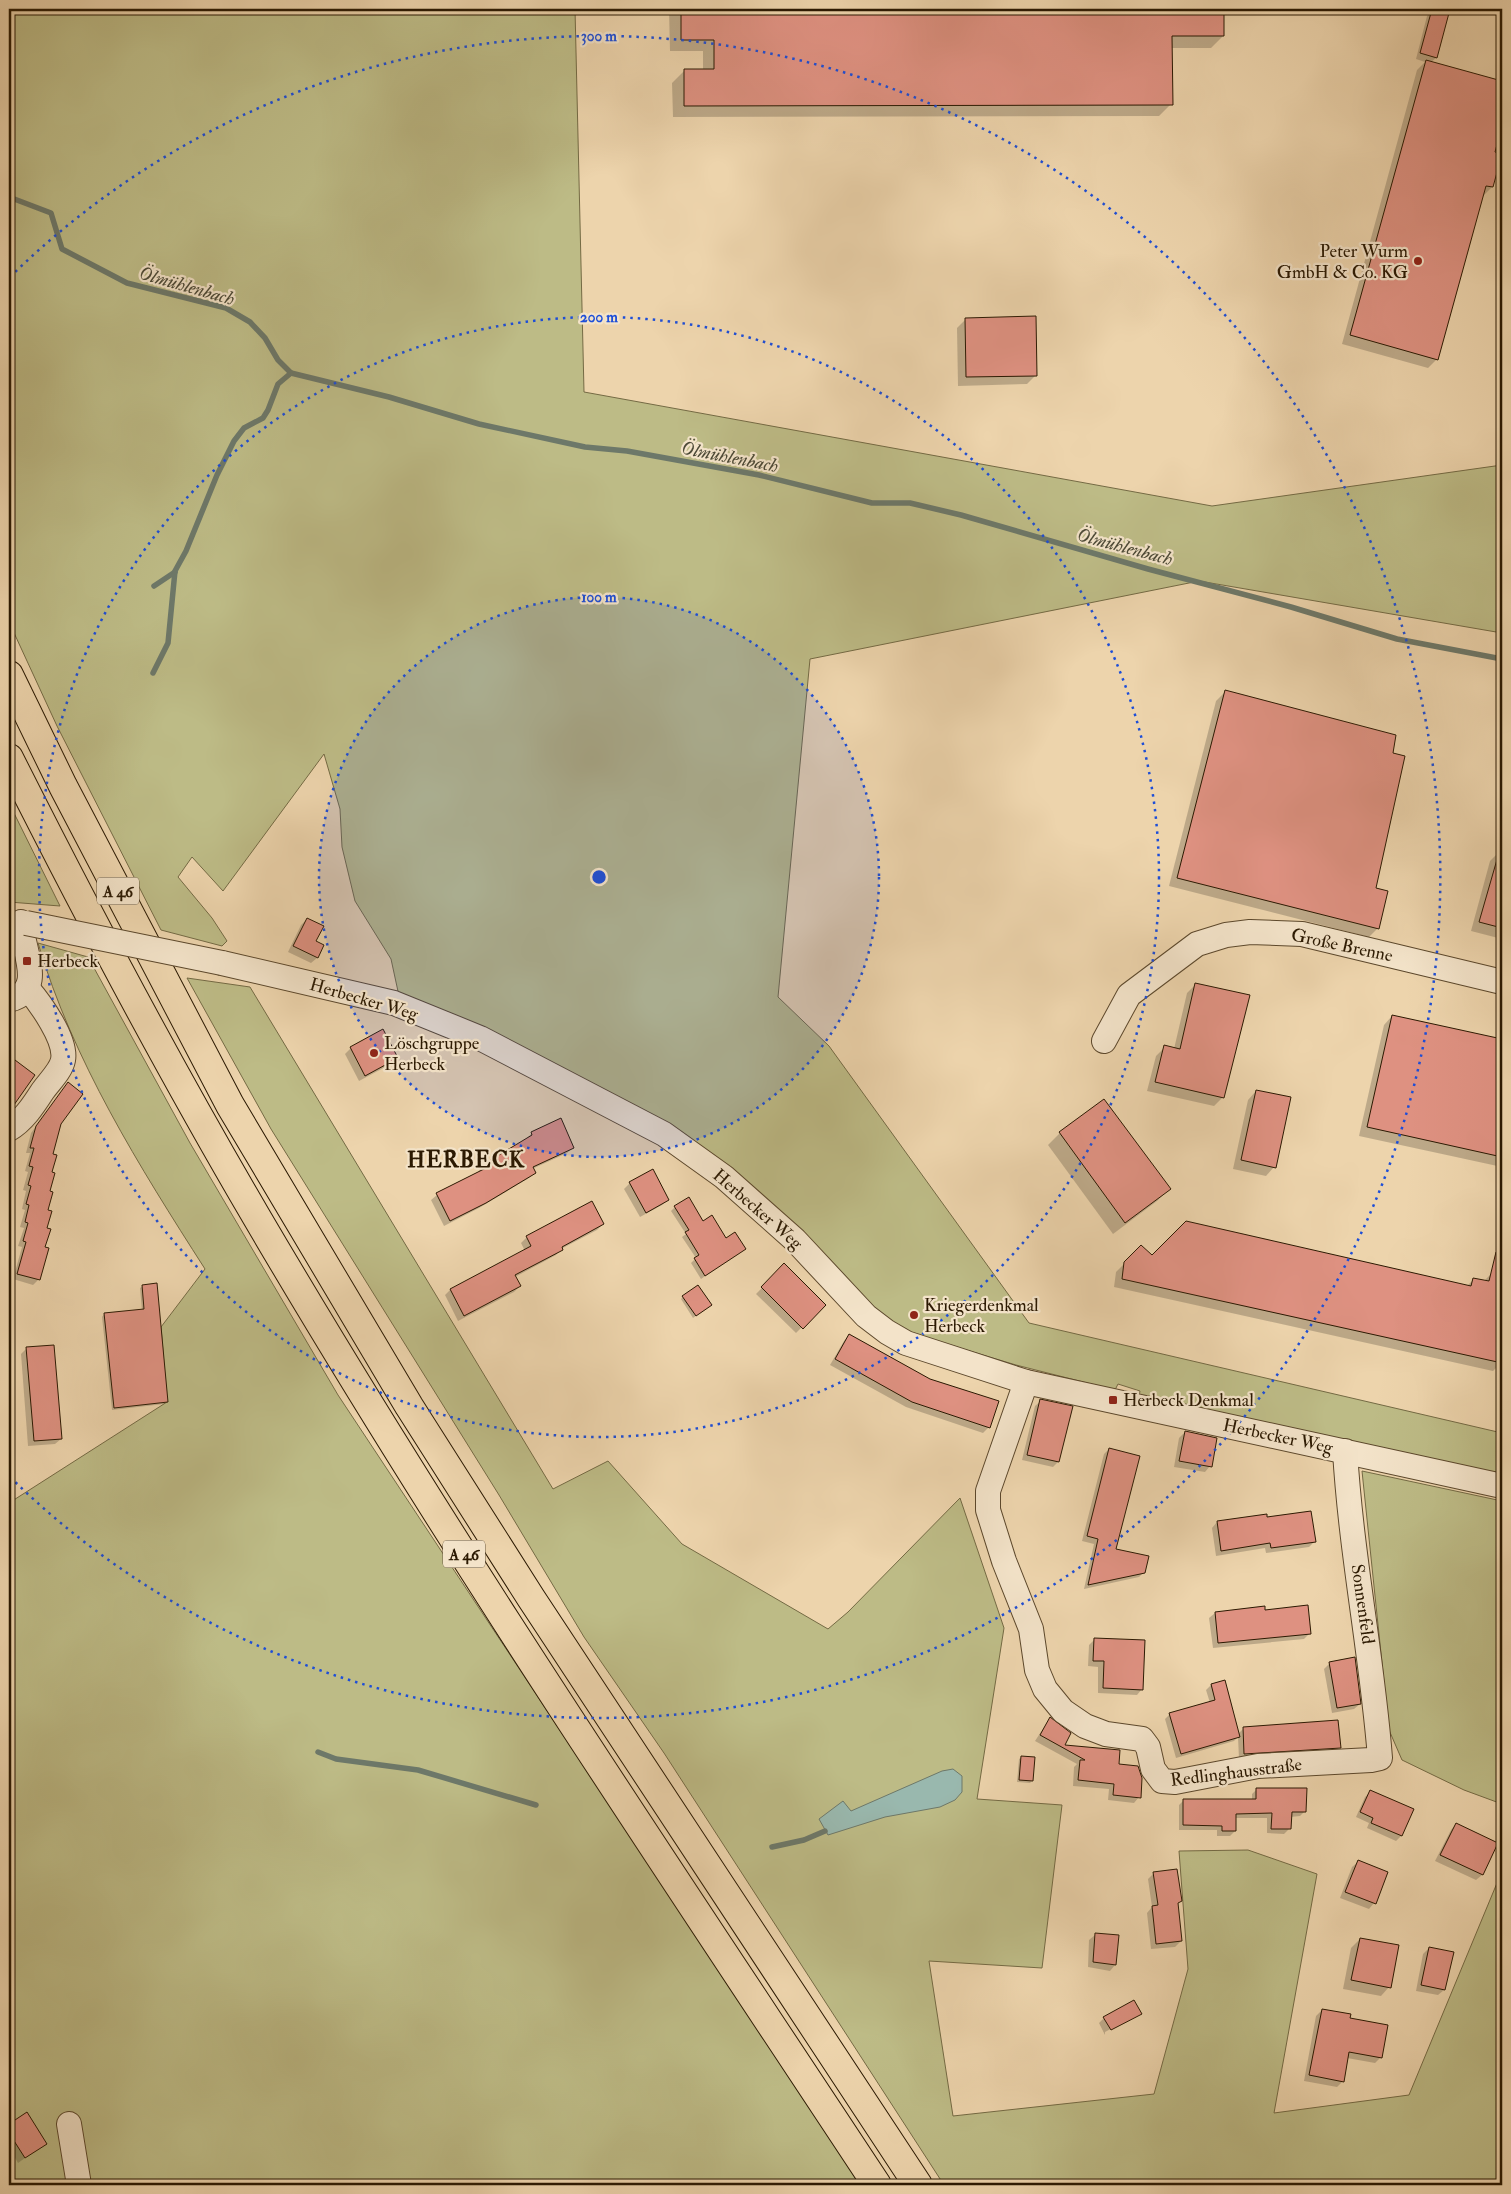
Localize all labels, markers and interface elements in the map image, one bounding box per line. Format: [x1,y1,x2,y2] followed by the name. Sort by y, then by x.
[581,27,617,46] text: 300 m
[1277,240,1408,284] place label: Peter Wurm GmbH & Co. KG
[1412,255,1424,267] marker: Peter Wurm GmbH & Co. KG
[136,261,237,311] water label: Ölmühlenbach
[580,308,618,327] text: 200 m
[679,436,780,478] water label: Ölmühlenbach
[1074,523,1175,571] water label: Ölmühlenbach
[581,588,617,607] text: 100 m
[590,868,608,886] centre of rings
[97,878,139,904] road number: A 46
[1289,923,1395,968] street label: Große Brenne
[37,950,98,973] place label: Herbeck
[21,955,33,967] marker: Herbeck
[307,973,422,1026] street label: Herbecker Weg
[384,1032,480,1076] place label: Löschgruppe Herbeck
[368,1047,380,1059] marker: Löschgruppe Herbeck
[407,1146,525,1174] district label: HERBECK
[708,1164,808,1255] street label: Herbecker Weg
[924,1294,1039,1338] place label: Kriegerdenkmal Herbeck
[908,1309,920,1321] marker: Kriegerdenkmal Herbeck
[1123,1389,1254,1412] place label: Herbeck Denkmal
[1107,1394,1119,1406] marker: Herbeck Denkmal
[1221,1414,1336,1460] street label: Herbecker Weg
[443,1540,485,1568] road number: A 46
[1346,1563,1380,1646] street label: Sonnenfeld
[1169,1753,1304,1792] street label: Redlinghausstraße

